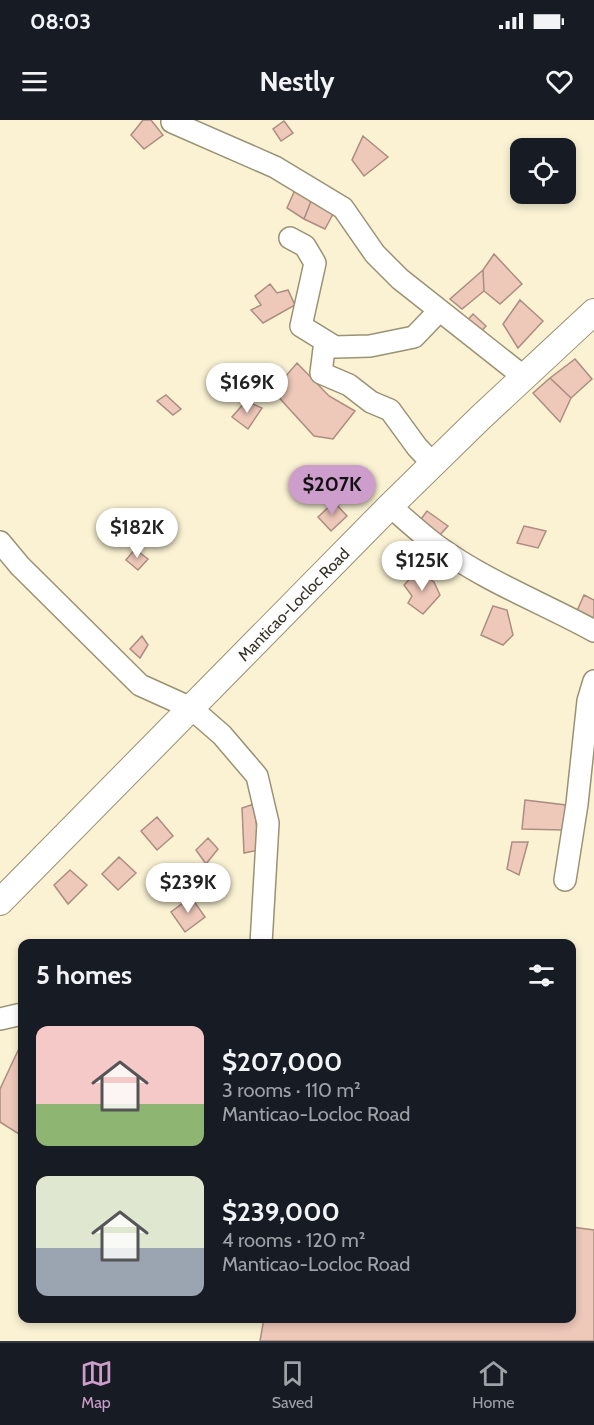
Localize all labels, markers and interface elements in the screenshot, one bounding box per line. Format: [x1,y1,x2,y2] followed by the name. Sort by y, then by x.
[30,8,91,35] text: 08:03
[18,65,51,98] icon: menu
[260,65,334,98] text: Nestly
[543,65,576,98] icon: heart
[510,138,576,204] map controls
[510,138,576,204] button: locate
[205,363,289,414] pin: $169K
[220,370,274,394] text: $169K
[290,465,374,516] pin: $207K
[302,472,362,496] text: $207K
[95,508,179,559] pin: $182K
[110,515,164,539] text: $182K
[380,541,464,592] pin: $125K
[234,544,353,665] street label: Manticao-Locloc Road
[396,548,448,572] text: $125K
[146,863,230,914] pin: $239K
[160,870,216,894] text: $239K
[36,959,132,991] text: 5 homes
[525,959,558,992] icon: filters
[222,1046,342,1078] text: $207,000
[84,1050,156,1122] icon: home
[222,1078,361,1102] text: 3 rooms · 110 m²
[222,1102,410,1126] text: Manticao-Locloc Road
[222,1196,340,1228] text: $239,000
[84,1200,156,1272] icon: home
[222,1228,365,1252] text: 4 rooms · 120 m²
[222,1252,410,1276] text: Manticao-Locloc Road
[80,1357,113,1412] tab: Map
[272,1357,313,1412] tab: Saved
[472,1357,514,1412] tab: Home

